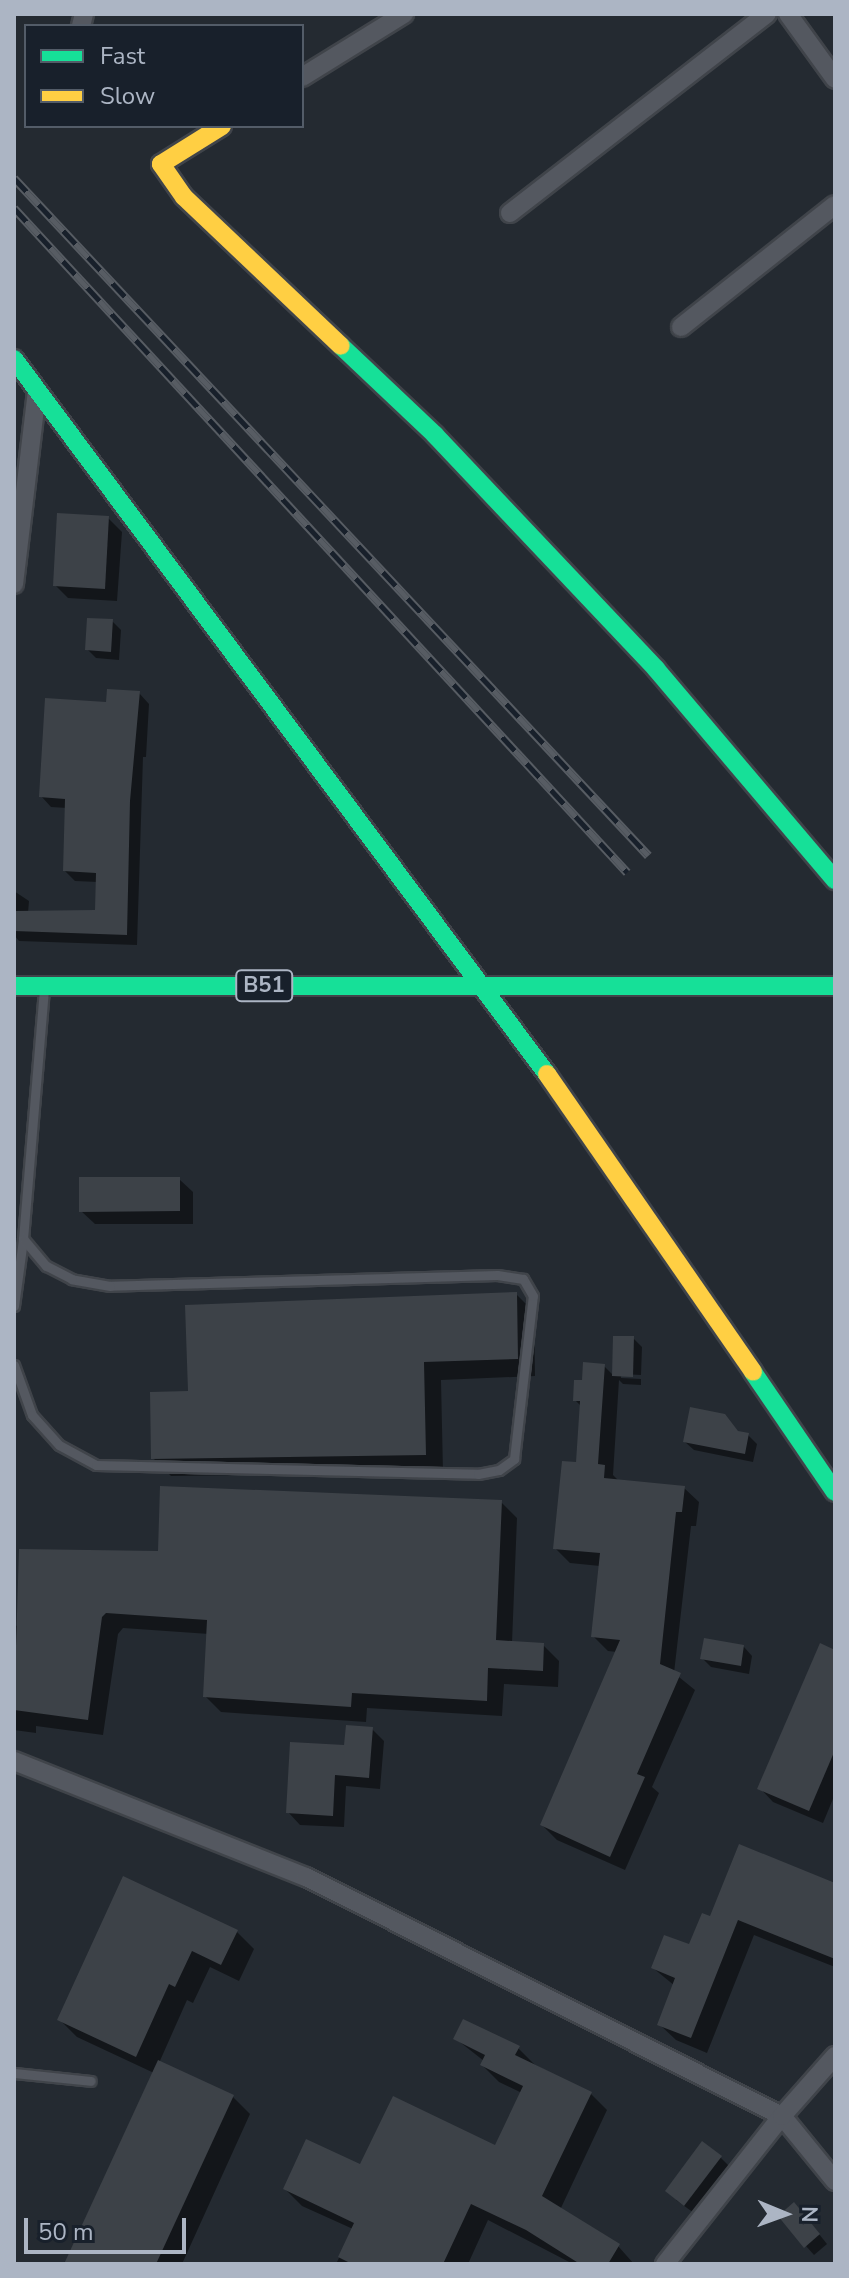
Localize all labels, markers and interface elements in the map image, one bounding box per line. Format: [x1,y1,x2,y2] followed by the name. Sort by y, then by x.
[24,24,304,128] legend
[100,40,145,72] text: Fast
[100,80,155,112] text: Slow
[234,968,294,1004] road number: B51
[745,2174,825,2254] north arrow
[28,2202,190,2252] scale bar
[794,2206,824,2223] text: N
[38,2216,94,2248] text: 50 m

